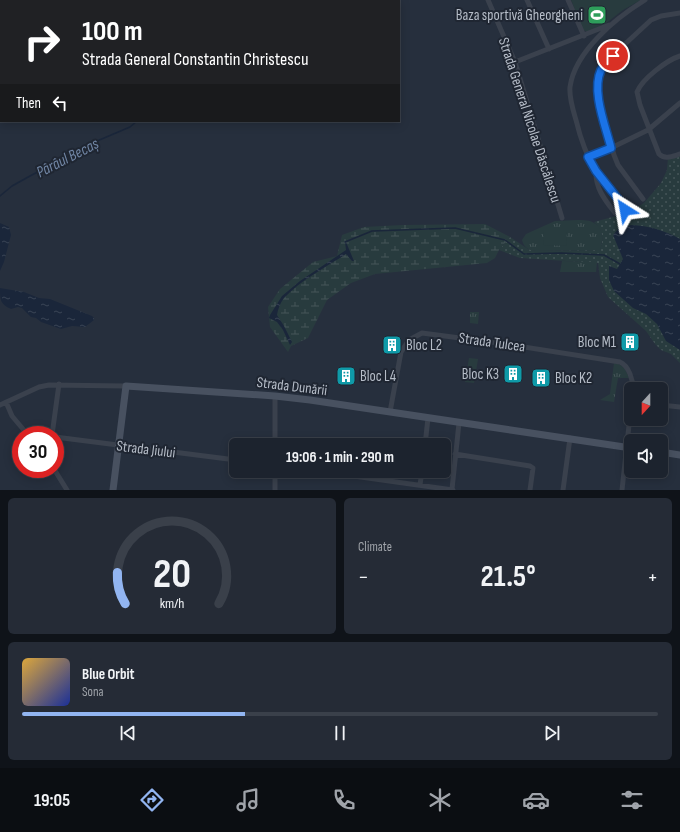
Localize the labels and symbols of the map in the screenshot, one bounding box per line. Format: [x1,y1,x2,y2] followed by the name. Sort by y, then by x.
[586,4,608,26] sports icon: Baza sportivă Gheorgheni
[456,6,583,25] place label: Baza sportivă Gheorgheni
[494,35,565,205] street label: Strada General Nicolae Dăscălescu
[596,39,630,73] pin
[33,134,102,182] water label: Pârâul Becaș
[604,189,646,231] position arrow
[457,328,527,357] street label: Strada Tulcea
[619,331,641,353] building icon: Bloc M1
[578,333,617,352] place label: Bloc M1
[381,334,403,356] building icon: Bloc L2
[406,336,442,355] place label: Bloc L2
[502,363,524,385] building icon: Bloc K3
[335,365,357,387] building icon: Bloc L4
[462,365,499,384] place label: Bloc K3
[360,367,396,386] place label: Bloc L4
[530,367,552,389] building icon: Bloc K2
[555,369,592,388] place label: Bloc K2
[256,373,329,400] street label: Strada Dunării
[624,382,668,426] north arrow
[12,426,64,478] speed limit sign: 30
[115,436,177,463] street label: Strada Jiului

